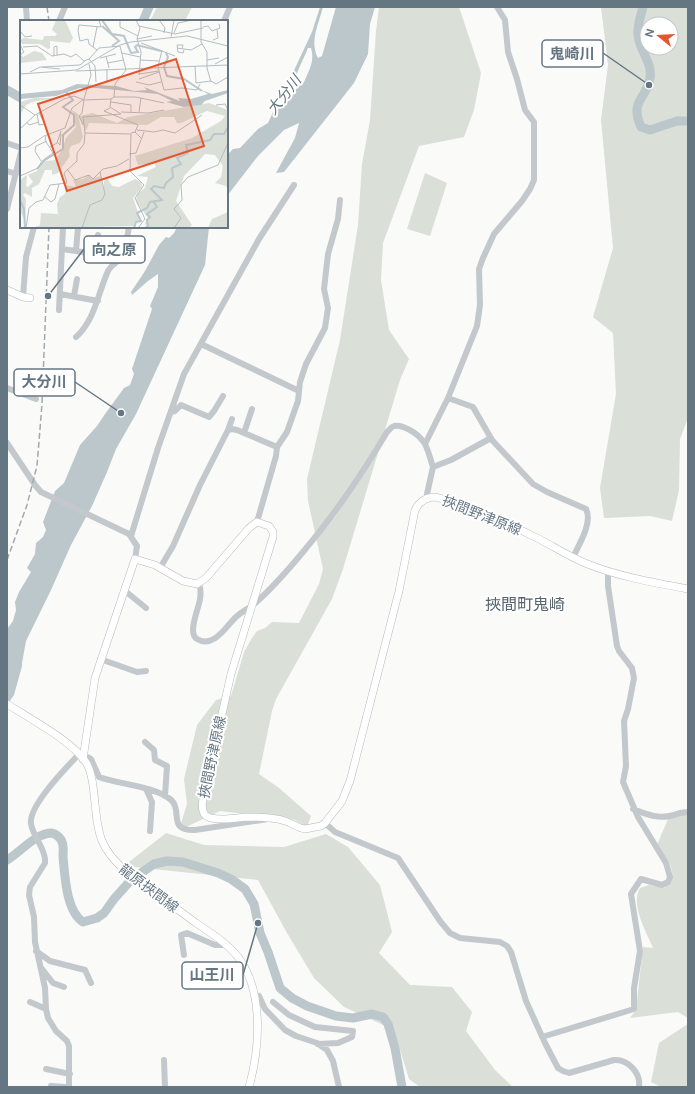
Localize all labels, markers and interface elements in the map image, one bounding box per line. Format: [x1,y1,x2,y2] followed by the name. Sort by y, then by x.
[639,16,679,56] north arrow
[20,20,228,228] inset map
[642,27,657,39] text: N
[542,40,603,67] callout: 鬼崎川
[549,44,595,64] text: 鬼崎川
[262,70,307,119] water label: 大分川
[84,236,145,263] callout: 向之原
[91,240,137,260] text: 向之原
[14,369,75,396] callout: 大分川
[21,372,67,392] text: 大分川
[440,491,524,539] street label: 挾間野津原線
[485,594,565,615] district label: 挾間町鬼崎
[194,714,230,800] street label: 挾間野津原線
[116,860,182,916] street label: 龍原挾間線
[182,962,243,989] callout: 山王川
[189,965,235,985] text: 山王川

